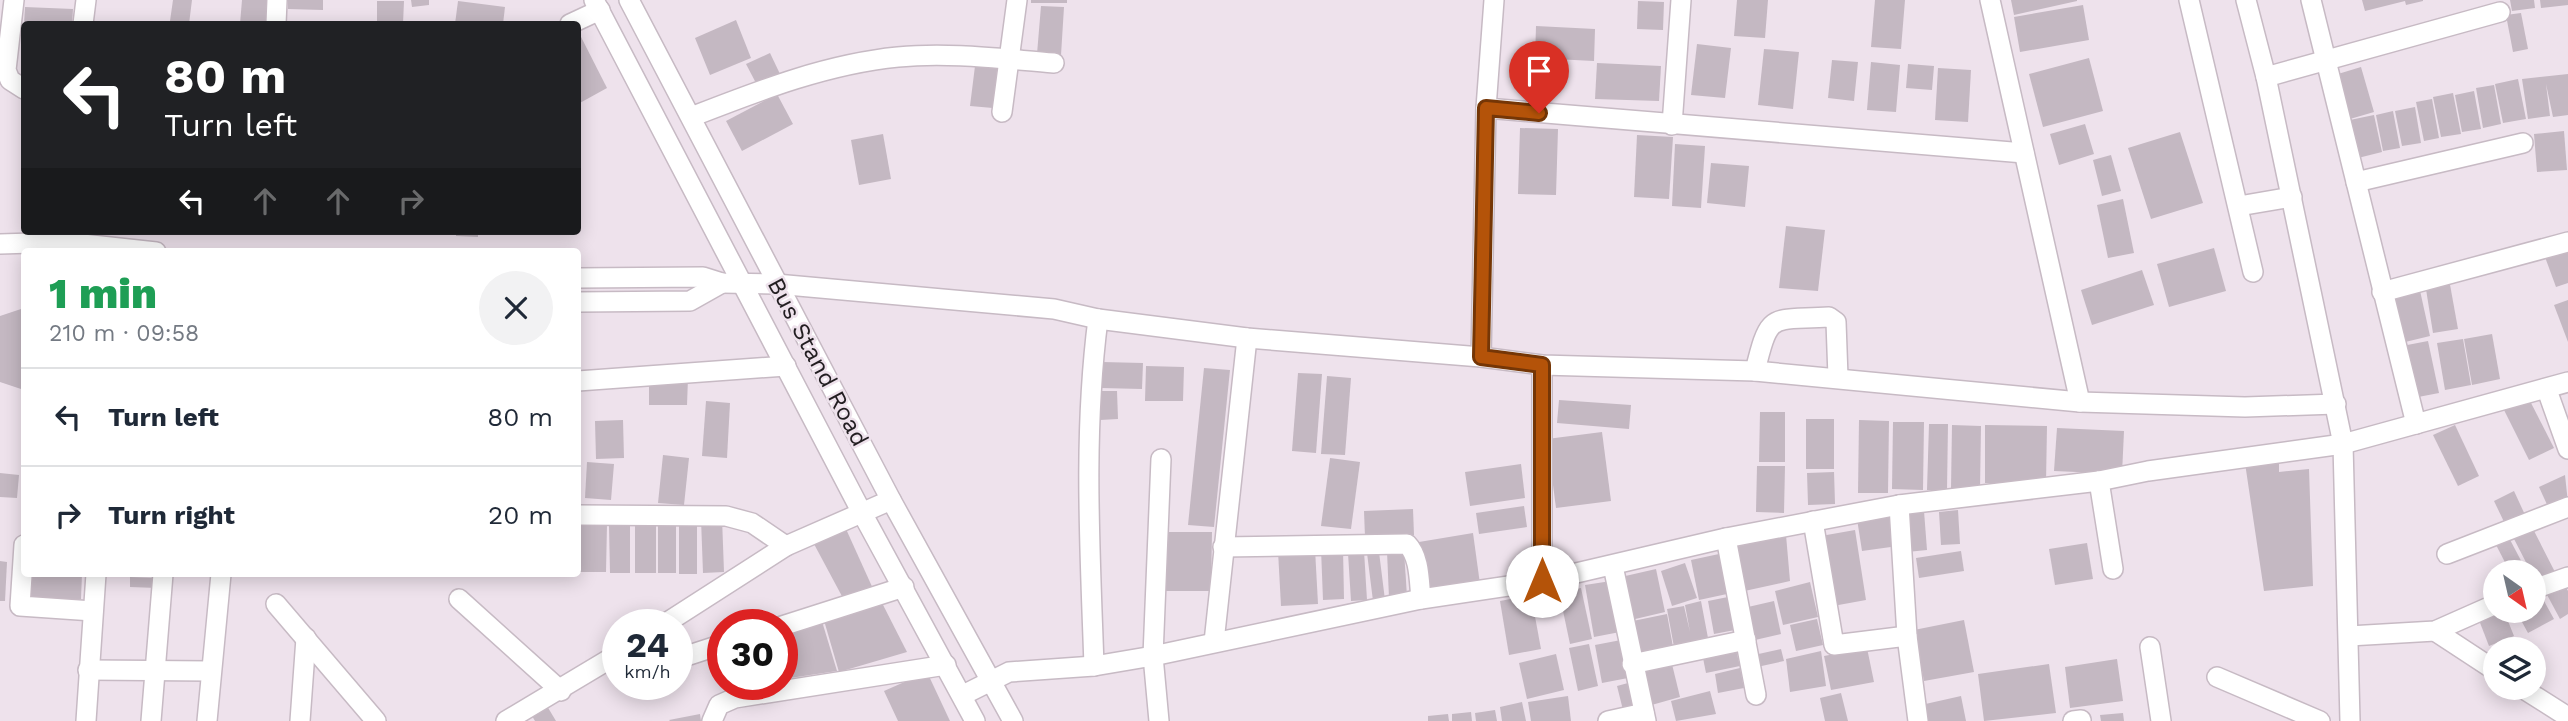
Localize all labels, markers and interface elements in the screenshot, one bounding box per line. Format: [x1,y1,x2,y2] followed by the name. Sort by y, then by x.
[1509,41,1569,113] pin
[164,47,286,105] text: 80 m
[49,49,140,140] icon: left
[1520,52,1558,90] icon: arrive
[164,106,297,144] text: Turn left
[173,182,211,220] icon: left
[246,182,284,220] icon: ahead
[319,182,357,220] icon: ahead
[392,182,430,220] icon: right
[49,269,157,318] text: 1 min
[479,271,553,345] button: close
[762,273,874,451] street label: Bus Stand Road
[49,320,199,347] text: 210 m · 09:58
[49,398,87,436] icon: left
[108,402,219,432] text: Turn left
[487,402,553,432] text: 80 m
[49,496,87,534] icon: right
[108,500,235,530] text: Turn right
[488,500,553,530] text: 20 m
[1505,544,1579,618] position arrow
[2483,560,2546,623] north arrow
[2483,560,2546,700] map controls
[707,609,798,700] speed limit sign: 30
[626,624,669,666] text: 24
[2483,637,2546,700] button: layers
[624,661,671,682] text: km/h

